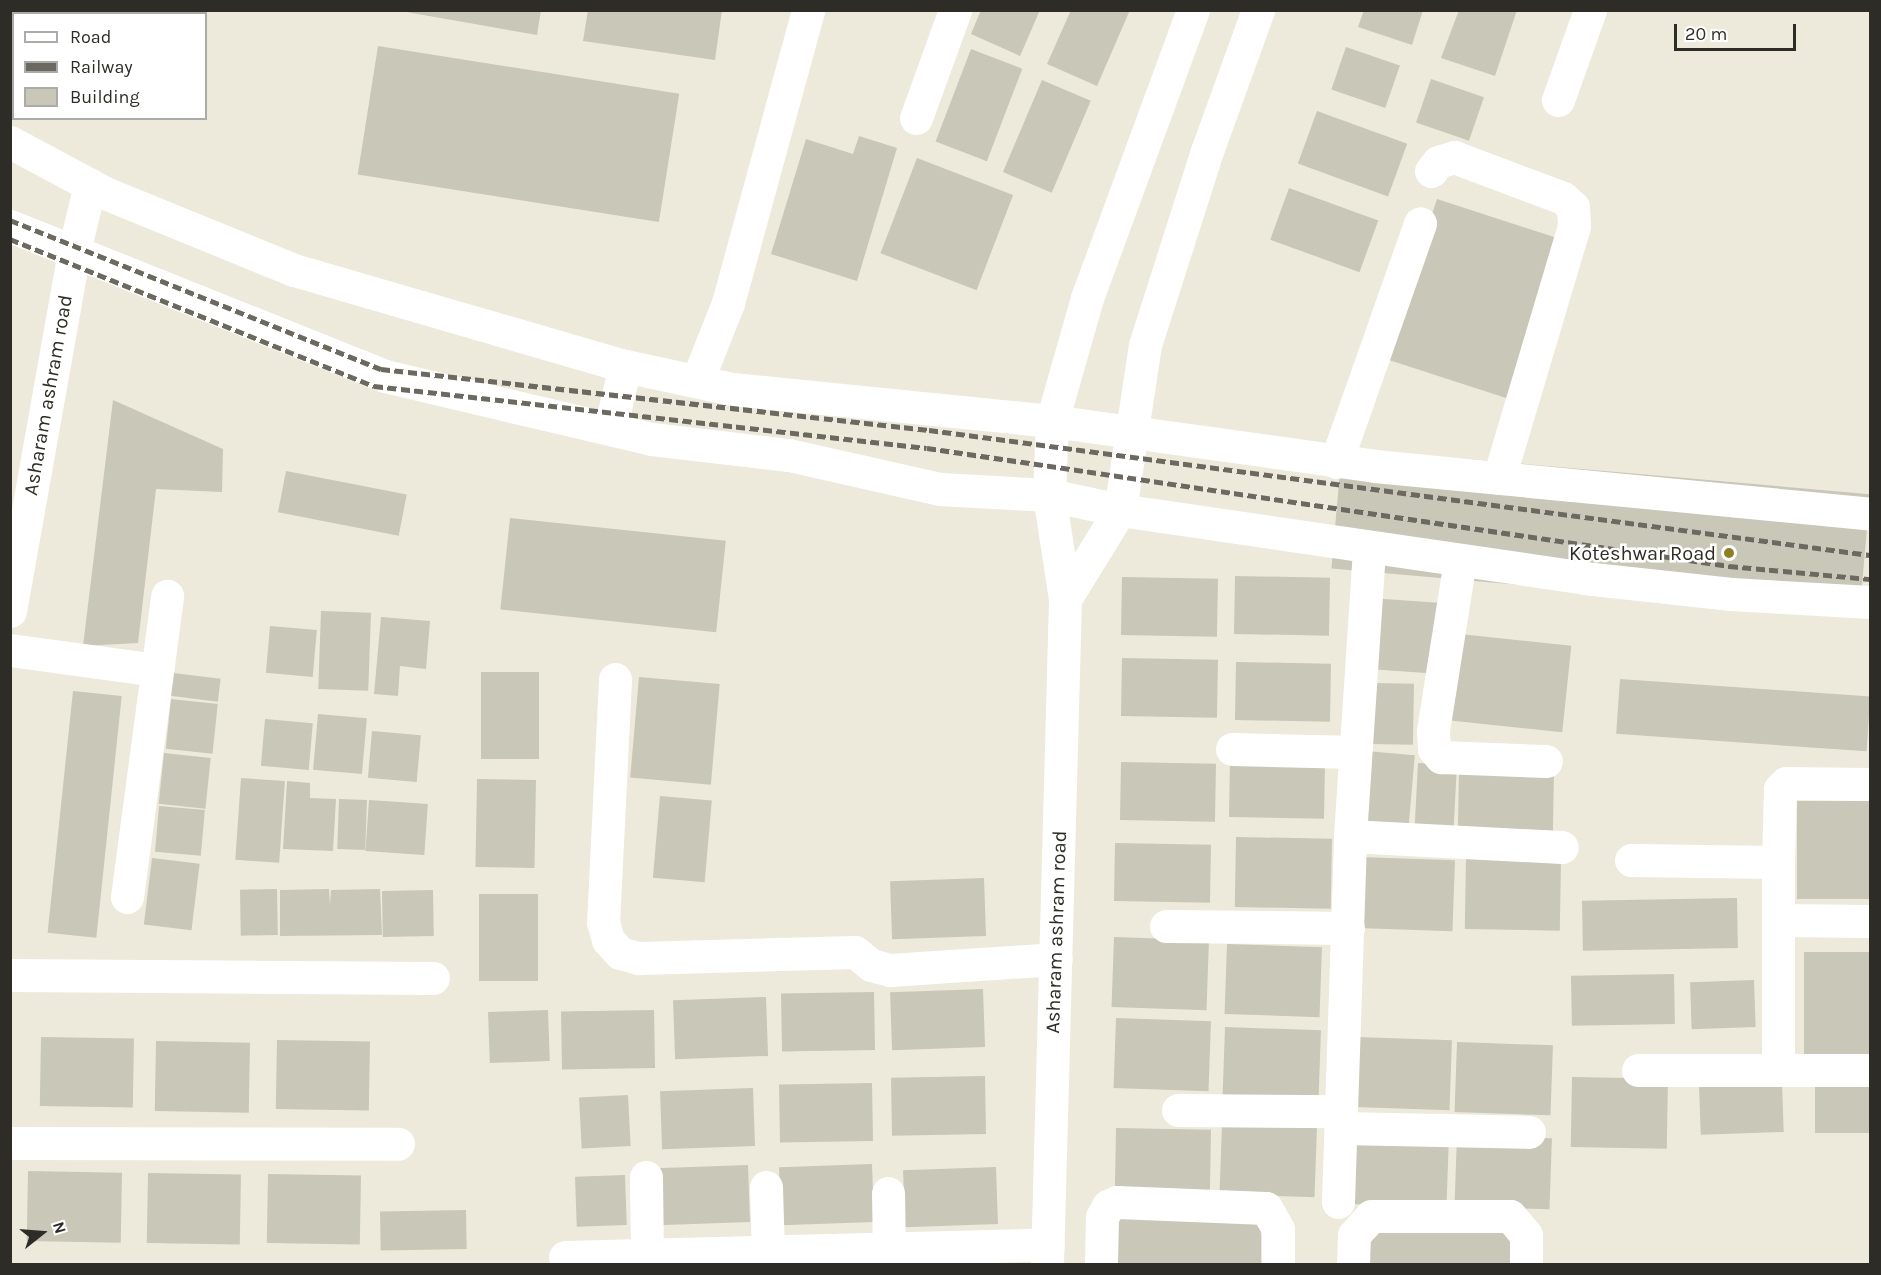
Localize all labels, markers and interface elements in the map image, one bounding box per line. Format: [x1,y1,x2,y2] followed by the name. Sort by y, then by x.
[12,12,207,120] legend
[1677,12,1798,50] scale bar
[1685,23,1727,45] text: 20 m
[70,26,111,48] text: Road
[70,56,133,78] text: Railway
[70,86,140,108] text: Building
[19,293,77,497] street label: Asharam ashram road
[1569,541,1716,565] place label: Koteshwar Road
[1720,544,1738,562] marker: Koteshwar Road
[1040,830,1072,1034] street label: Asharam ashram road
[12,1203,72,1263] north arrow
[49,1219,70,1236] text: N

